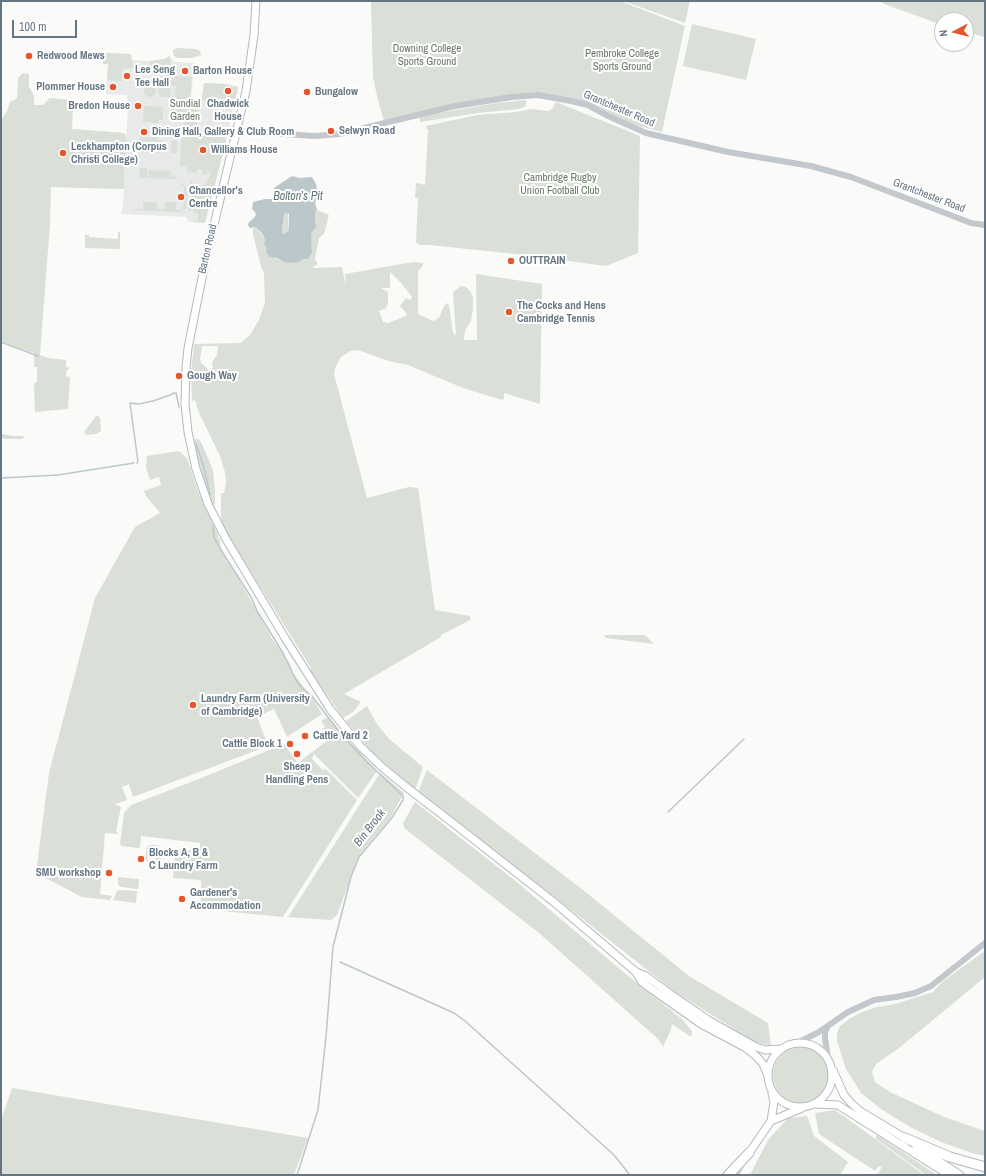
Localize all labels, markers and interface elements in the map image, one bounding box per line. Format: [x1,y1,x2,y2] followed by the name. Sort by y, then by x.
[14,12,79,38] scale bar
[934,12,974,52] north arrow
[19,19,46,35] text: 100 m
[936,29,950,37] text: N
[393,42,461,68] park label: Downing College Sports Ground
[585,47,659,73] park label: Pembroke College Sports Ground
[37,49,105,63] place label: Redwood Mews
[24,51,34,61] marker: Redwood Mews
[135,63,175,89] place label: Lee Seng Tee Hall
[193,64,252,78] place label: Barton House
[180,66,190,76] marker: Barton House
[122,71,132,81] marker: Lee Seng Tee Hall
[36,80,105,94] place label: Plommer House
[108,82,118,92] marker: Plommer House
[315,85,358,99] place label: Bungalow
[223,86,233,96] marker: Chadwick House
[302,87,312,97] marker: Bungalow
[581,88,657,130] street label: Grantchester Road
[170,97,200,123] park label: Sundial Garden
[207,97,249,123] place label: Chadwick House
[68,99,130,113] place label: Bredon House
[133,101,143,111] marker: Bredon House
[339,124,395,138] place label: Selwyn Road
[152,125,294,139] place label: Dining Hall, Gallery & Club Room
[326,126,336,136] marker: Selwyn Road
[139,127,149,137] marker: Dining Hall, Gallery & Club Room
[71,140,167,166] place label: Leckhampton (Corpus Christi College)
[211,143,278,157] place label: Williams House
[198,145,208,155] marker: Williams House
[58,148,68,158] marker: Leckhampton (Corpus Christi College)
[520,171,600,197] park label: Cambridge Rugby Union Football Club
[891,176,967,216] street label: Grantchester Road
[189,184,243,210] place label: Chancellor's Centre
[273,190,323,204] water label: Bolton’s Pit
[176,192,186,202] marker: Chancellor's Centre
[196,223,220,275] street label: Barton Road
[519,254,566,268] place label: OUTTRAIN
[506,256,516,266] marker: OUTTRAIN
[517,299,606,325] place label: The Cocks and Hens Cambridge Tennis
[504,307,514,317] marker: The Cocks and Hens Cambridge Tennis
[187,369,237,383] place label: Gough Way
[174,371,184,381] marker: Gough Way
[201,692,310,718] place label: Laundry Farm (University of Cambridge)
[188,700,198,710] marker: Laundry Farm (University of Cambridge)
[313,729,368,743] place label: Cattle Yard 2
[300,731,310,741] marker: Cattle Yard 2
[222,737,282,751] place label: Cattle Block 1
[285,739,295,749] marker: Cattle Block 1
[292,749,302,759] marker: Sheep Handling Pens
[266,760,328,786] place label: Sheep Handling Pens
[351,807,389,849] water label: Bin Brook
[149,846,218,872] place label: Blocks A, B & C Laundry Farm
[136,854,146,864] marker: Blocks A, B & C Laundry Farm
[36,866,101,880] place label: SMU workshop
[104,868,114,878] marker: SMU workshop
[190,886,261,912] place label: Gardener's Accommodation
[177,894,187,904] marker: Gardener's Accommodation

